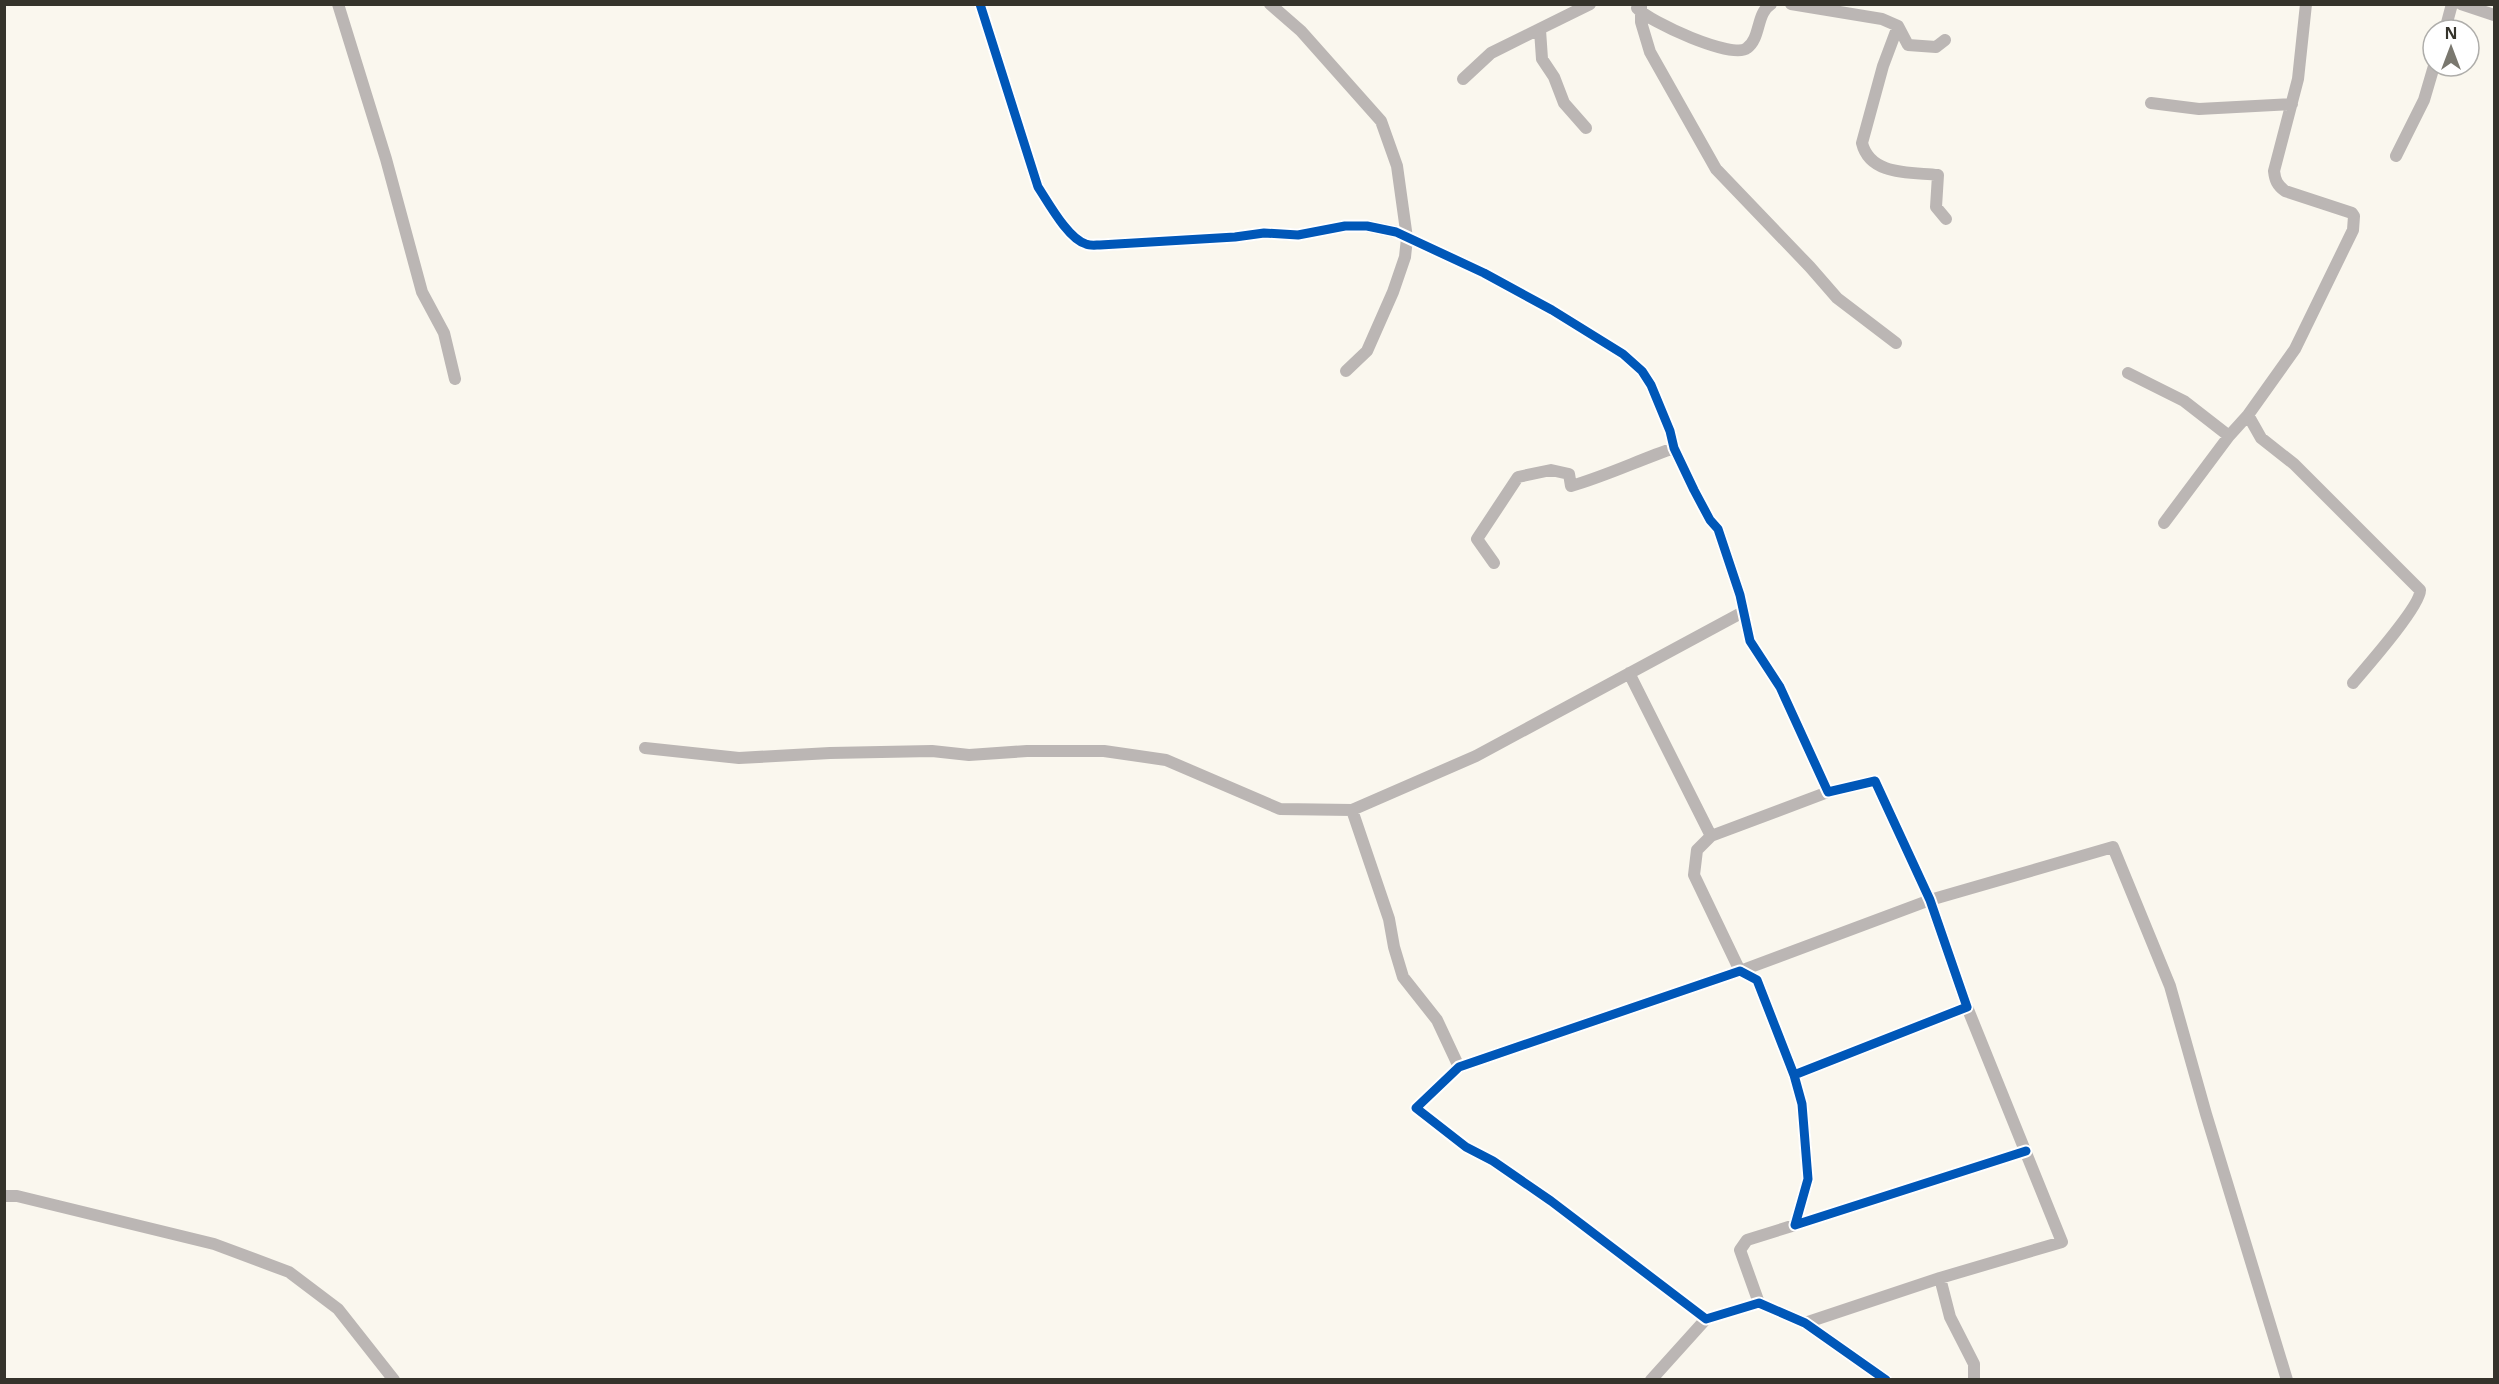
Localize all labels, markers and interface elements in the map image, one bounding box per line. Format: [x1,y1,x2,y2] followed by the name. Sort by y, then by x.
[2421,18,2481,78] north arrow
[2444,22,2458,44] text: N

